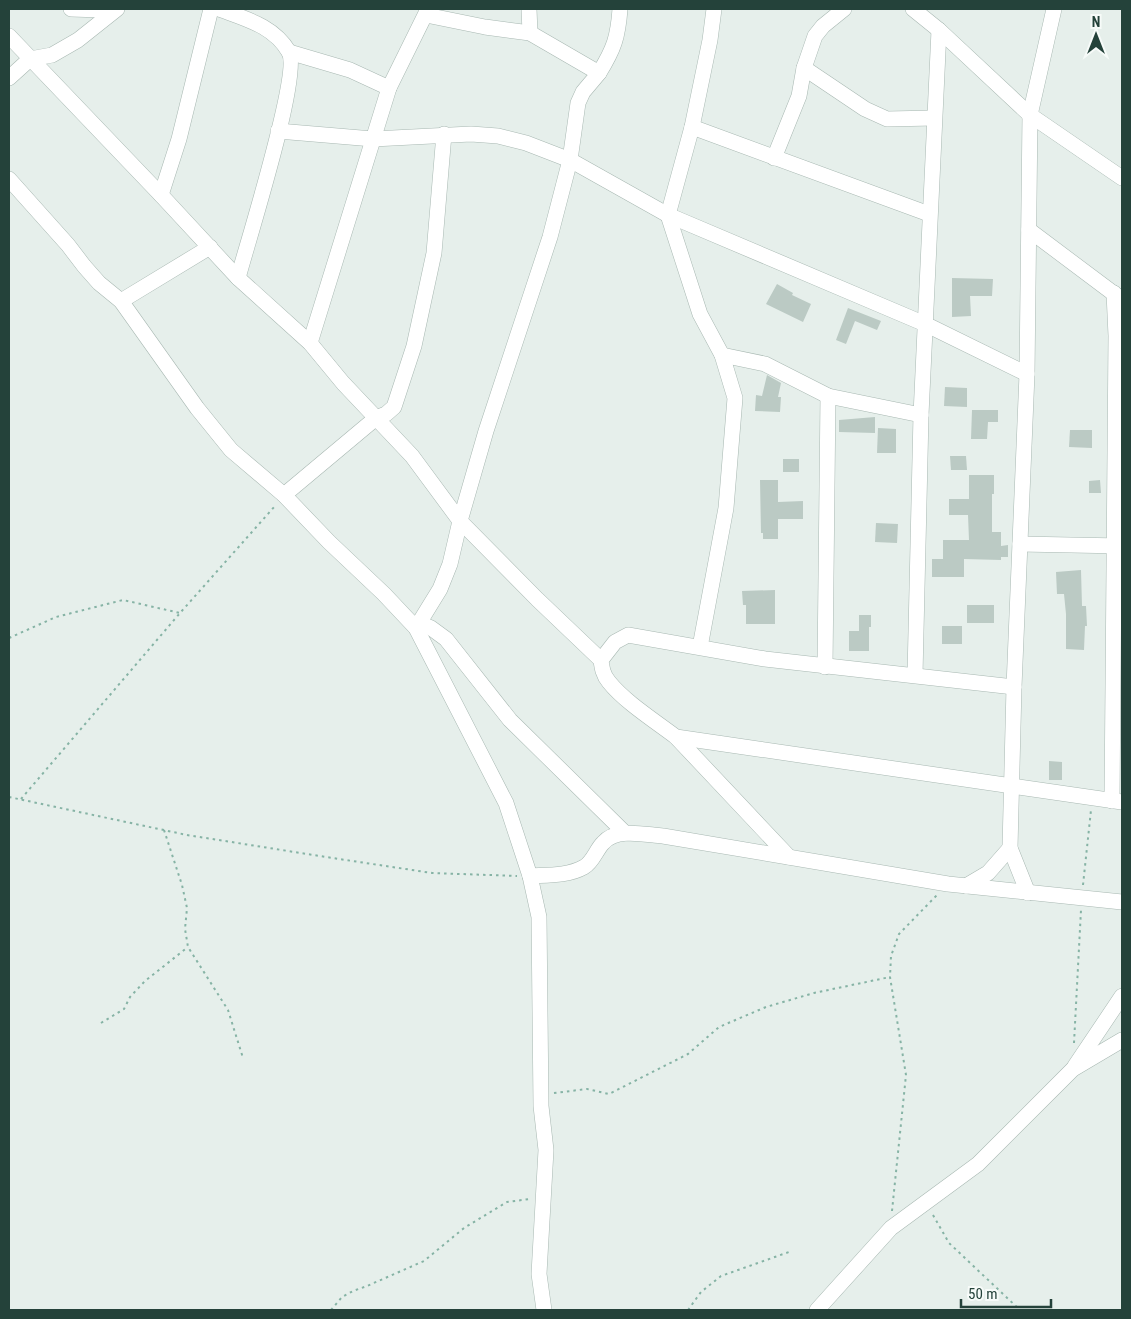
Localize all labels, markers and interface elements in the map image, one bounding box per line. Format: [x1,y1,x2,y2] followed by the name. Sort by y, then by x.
[1071,10,1121,60] north arrow
[1092,14,1100,30] text: N
[961,1276,1051,1308] scale bar
[968,1285,998,1303] text: 50 m

